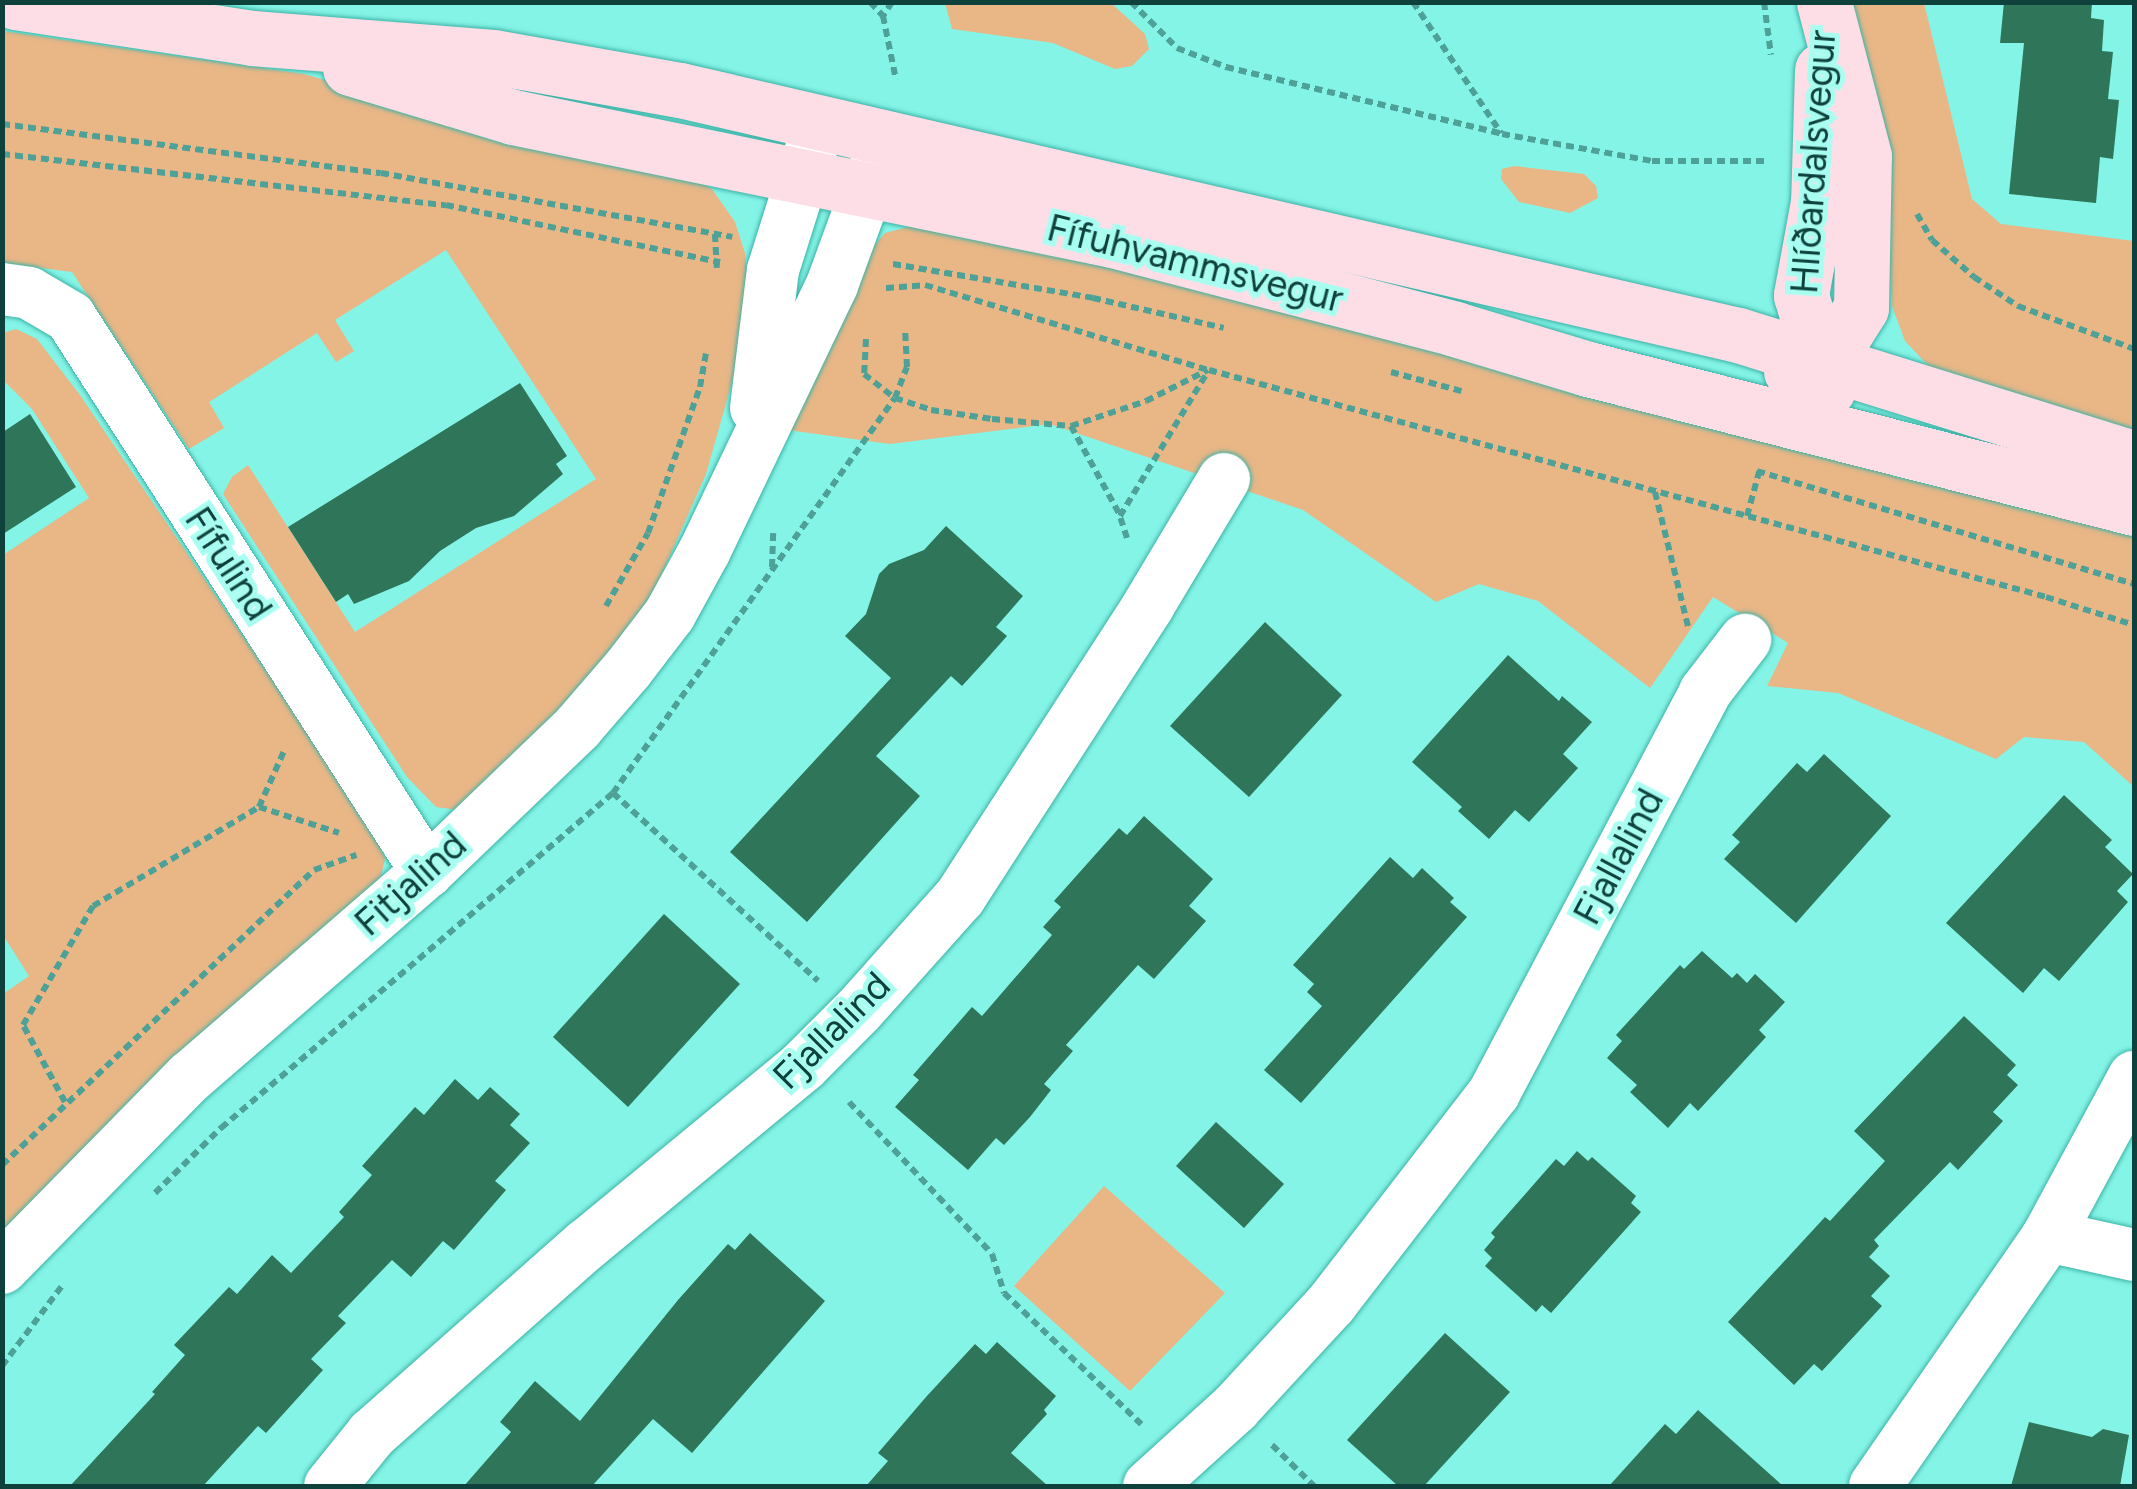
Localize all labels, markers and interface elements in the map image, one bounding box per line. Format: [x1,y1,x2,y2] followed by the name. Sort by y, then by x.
[1782,29,1846,295] street label: Hlíðardalsvegur
[1042,205,1348,323] street label: Fífuhvammsvegur
[175,499,281,629] street label: Fífulind
[1564,781,1674,933] street label: Fjallalind
[346,822,476,946] street label: Fitjalind
[764,963,900,1099] street label: Fjallalind

